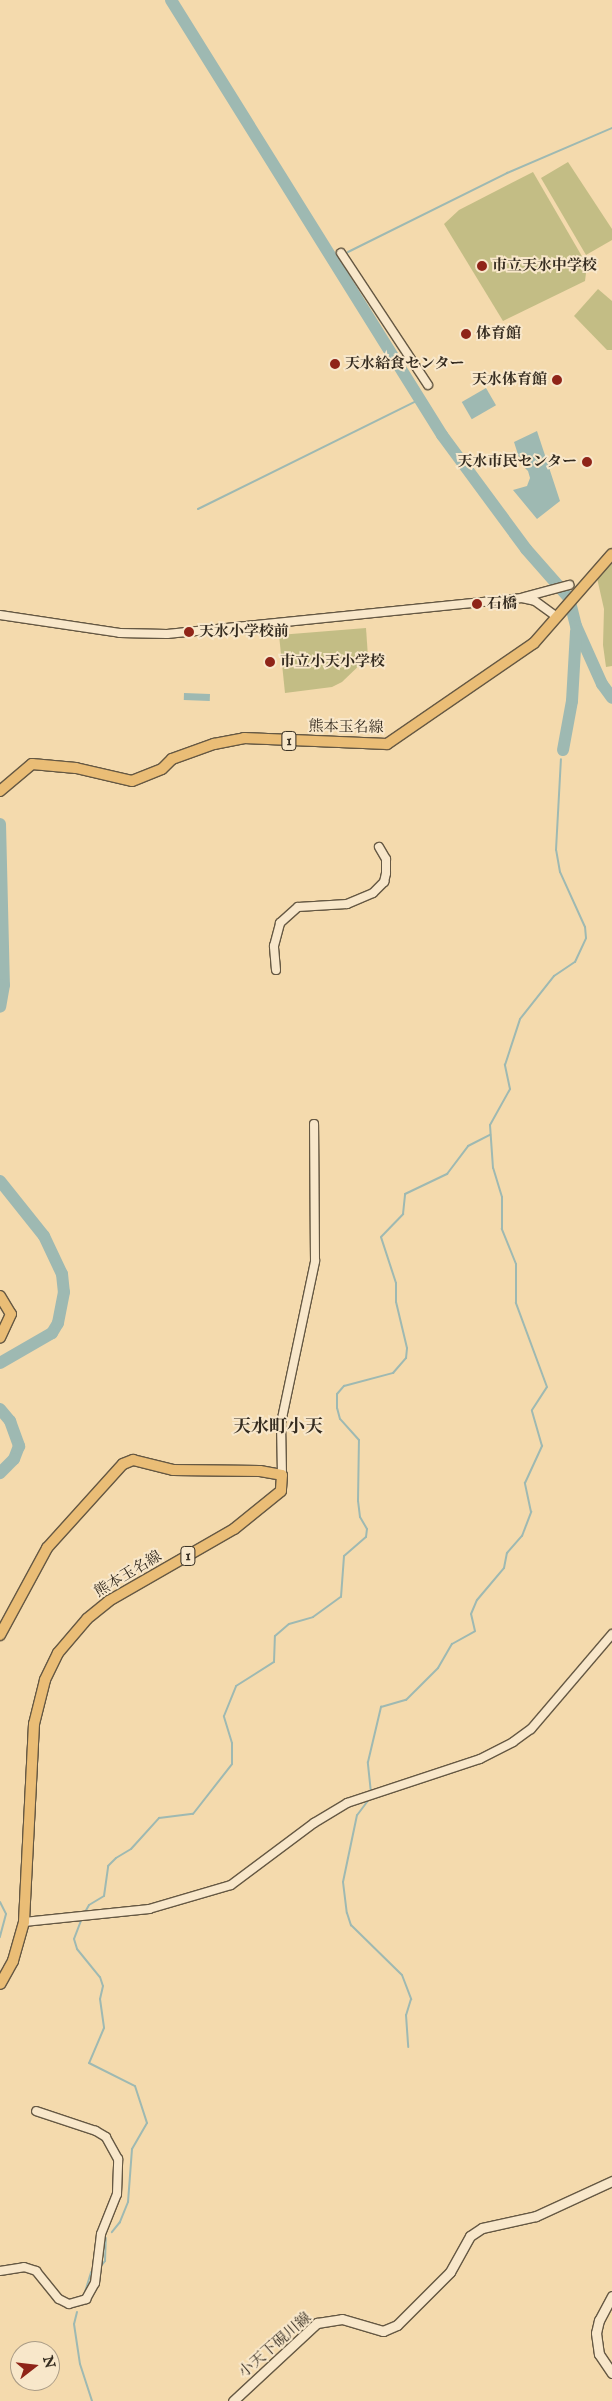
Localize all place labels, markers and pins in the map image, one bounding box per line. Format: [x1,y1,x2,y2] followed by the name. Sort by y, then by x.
[492,257,597,275] place label: 市立天水中学校
[476,260,488,272] marker: 市立天水中学校
[476,325,521,343] place label: 体育館
[460,328,472,340] marker: 体育館
[345,355,465,373] place label: 天水給食センター
[329,358,341,370] marker: 天水給食センター
[472,371,547,389] place label: 天水体育館
[551,374,563,386] marker: 天水体育館
[457,453,577,471] place label: 天水市民センター
[581,456,593,468] marker: 天水市民センター
[487,595,517,613] place label: 石橋
[471,598,483,610] marker: 石橋
[199,623,289,641] place label: 天水小学校前
[183,626,195,638] marker: 天水小学校前
[280,653,385,671] place label: 市立小天小学校
[264,656,276,668] marker: 市立小天小学校

